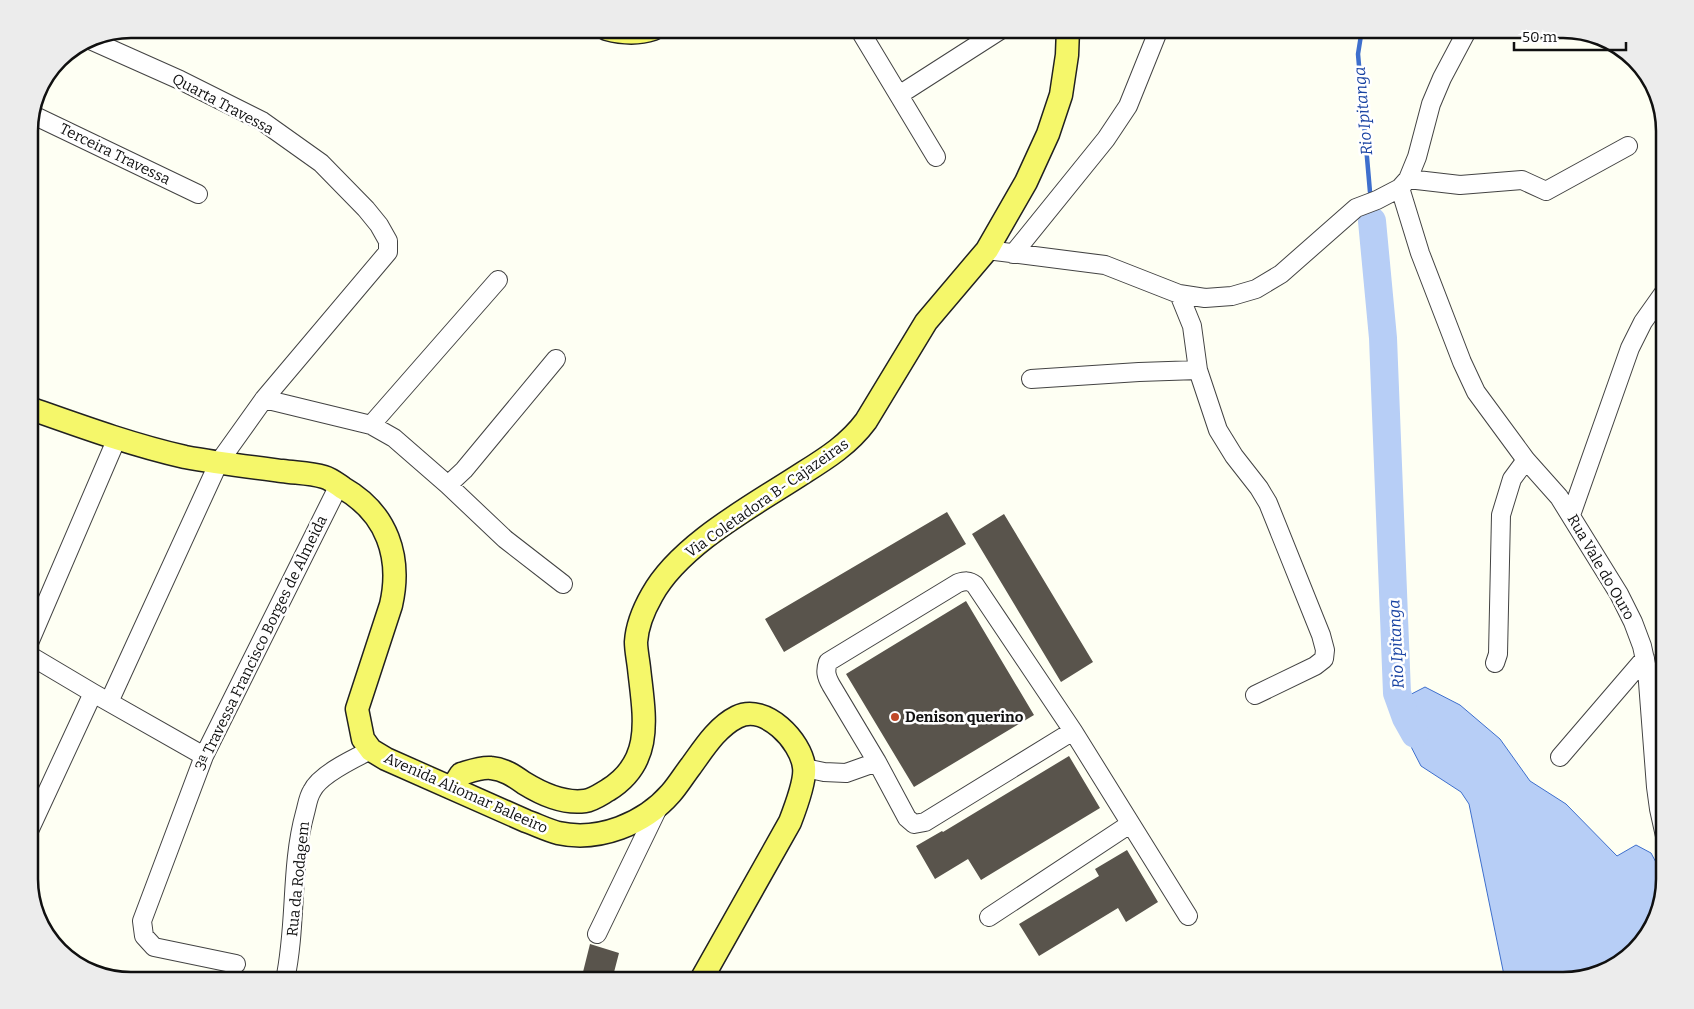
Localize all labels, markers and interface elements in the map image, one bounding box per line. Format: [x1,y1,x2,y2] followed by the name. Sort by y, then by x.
[1514,20,1626,52] scale bar
[1522,28,1558,46] text: 50 m
[1350,66,1376,156] water label: Rio Ipitanga
[169,70,277,138] street label: Quarta Travessa
[57,119,173,189] street label: Terceira Travessa
[682,435,852,561] street label: Via Coletadora B- Cajazeiras
[1564,511,1638,623] street label: Rua Vale do Ouro
[191,512,331,774] street label: 3ª Travessa Francisco Borges de Almeida
[1384,599,1408,689] water label: Rio Ipitanga
[905,708,1024,726] place label: Denison querino
[889,711,901,723] marker: Denison querino
[381,749,551,837] street label: Avenida Aliomar Baleeiro
[283,820,313,938] street label: Rua da Rodagem

